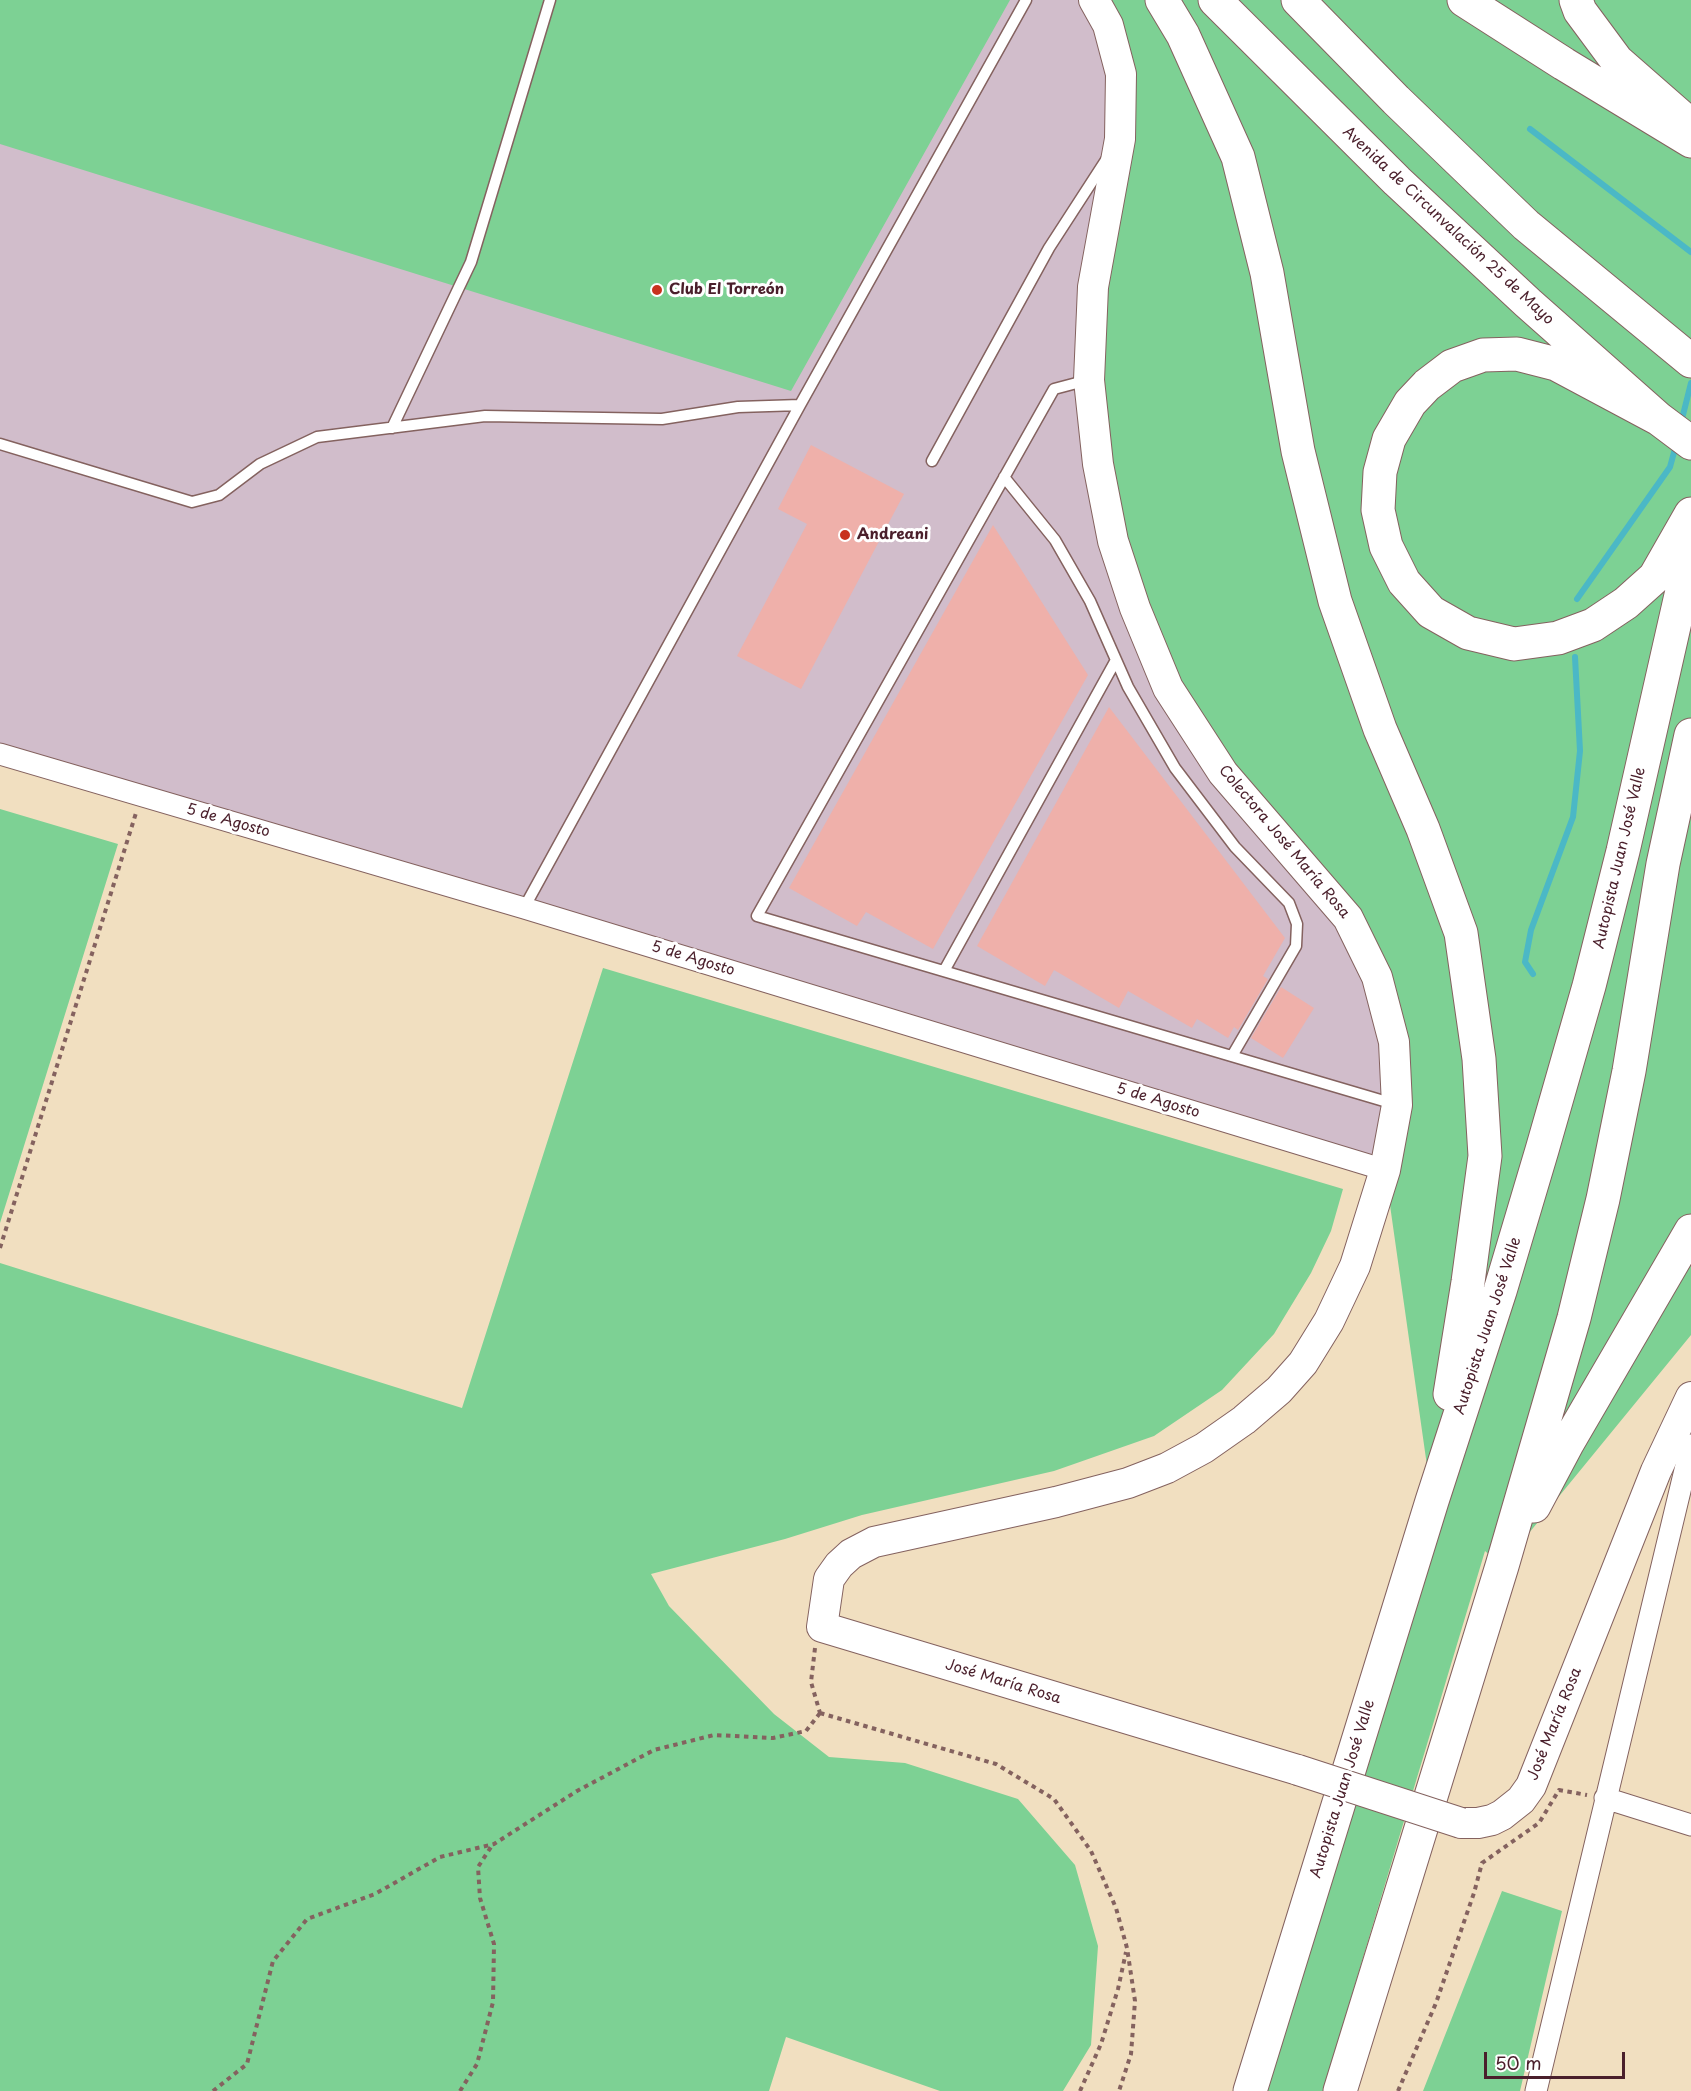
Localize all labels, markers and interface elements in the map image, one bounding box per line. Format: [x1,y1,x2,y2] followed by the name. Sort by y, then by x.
[1339,123,1557,329] street label: Avenida de Circunvalación 25 de Mayo
[669,281,784,299] place label: Club El Torreón
[650,283,664,297] marker: Club El Torreón
[857,526,928,544] place label: Andreani
[838,528,852,542] marker: Andreani
[1215,762,1353,922] street label: Colectora José María Rosa
[1590,765,1650,951] street label: Autopista Juan José Valle
[184,800,272,842] street label: 5 de Agosto
[649,938,737,980] street label: 5 de Agosto
[1114,1080,1202,1122] street label: 5 de Agosto
[1451,1235,1525,1417] street label: Autopista Juan José Valle
[943,1656,1063,1708] street label: José María Rosa
[1524,1665,1586,1783] street label: José María Rosa
[1307,1698,1379,1880] street label: Autopista Juan José Valle
[1487,2040,1628,2078] scale bar
[1495,2049,1542,2076] text: 50 m

